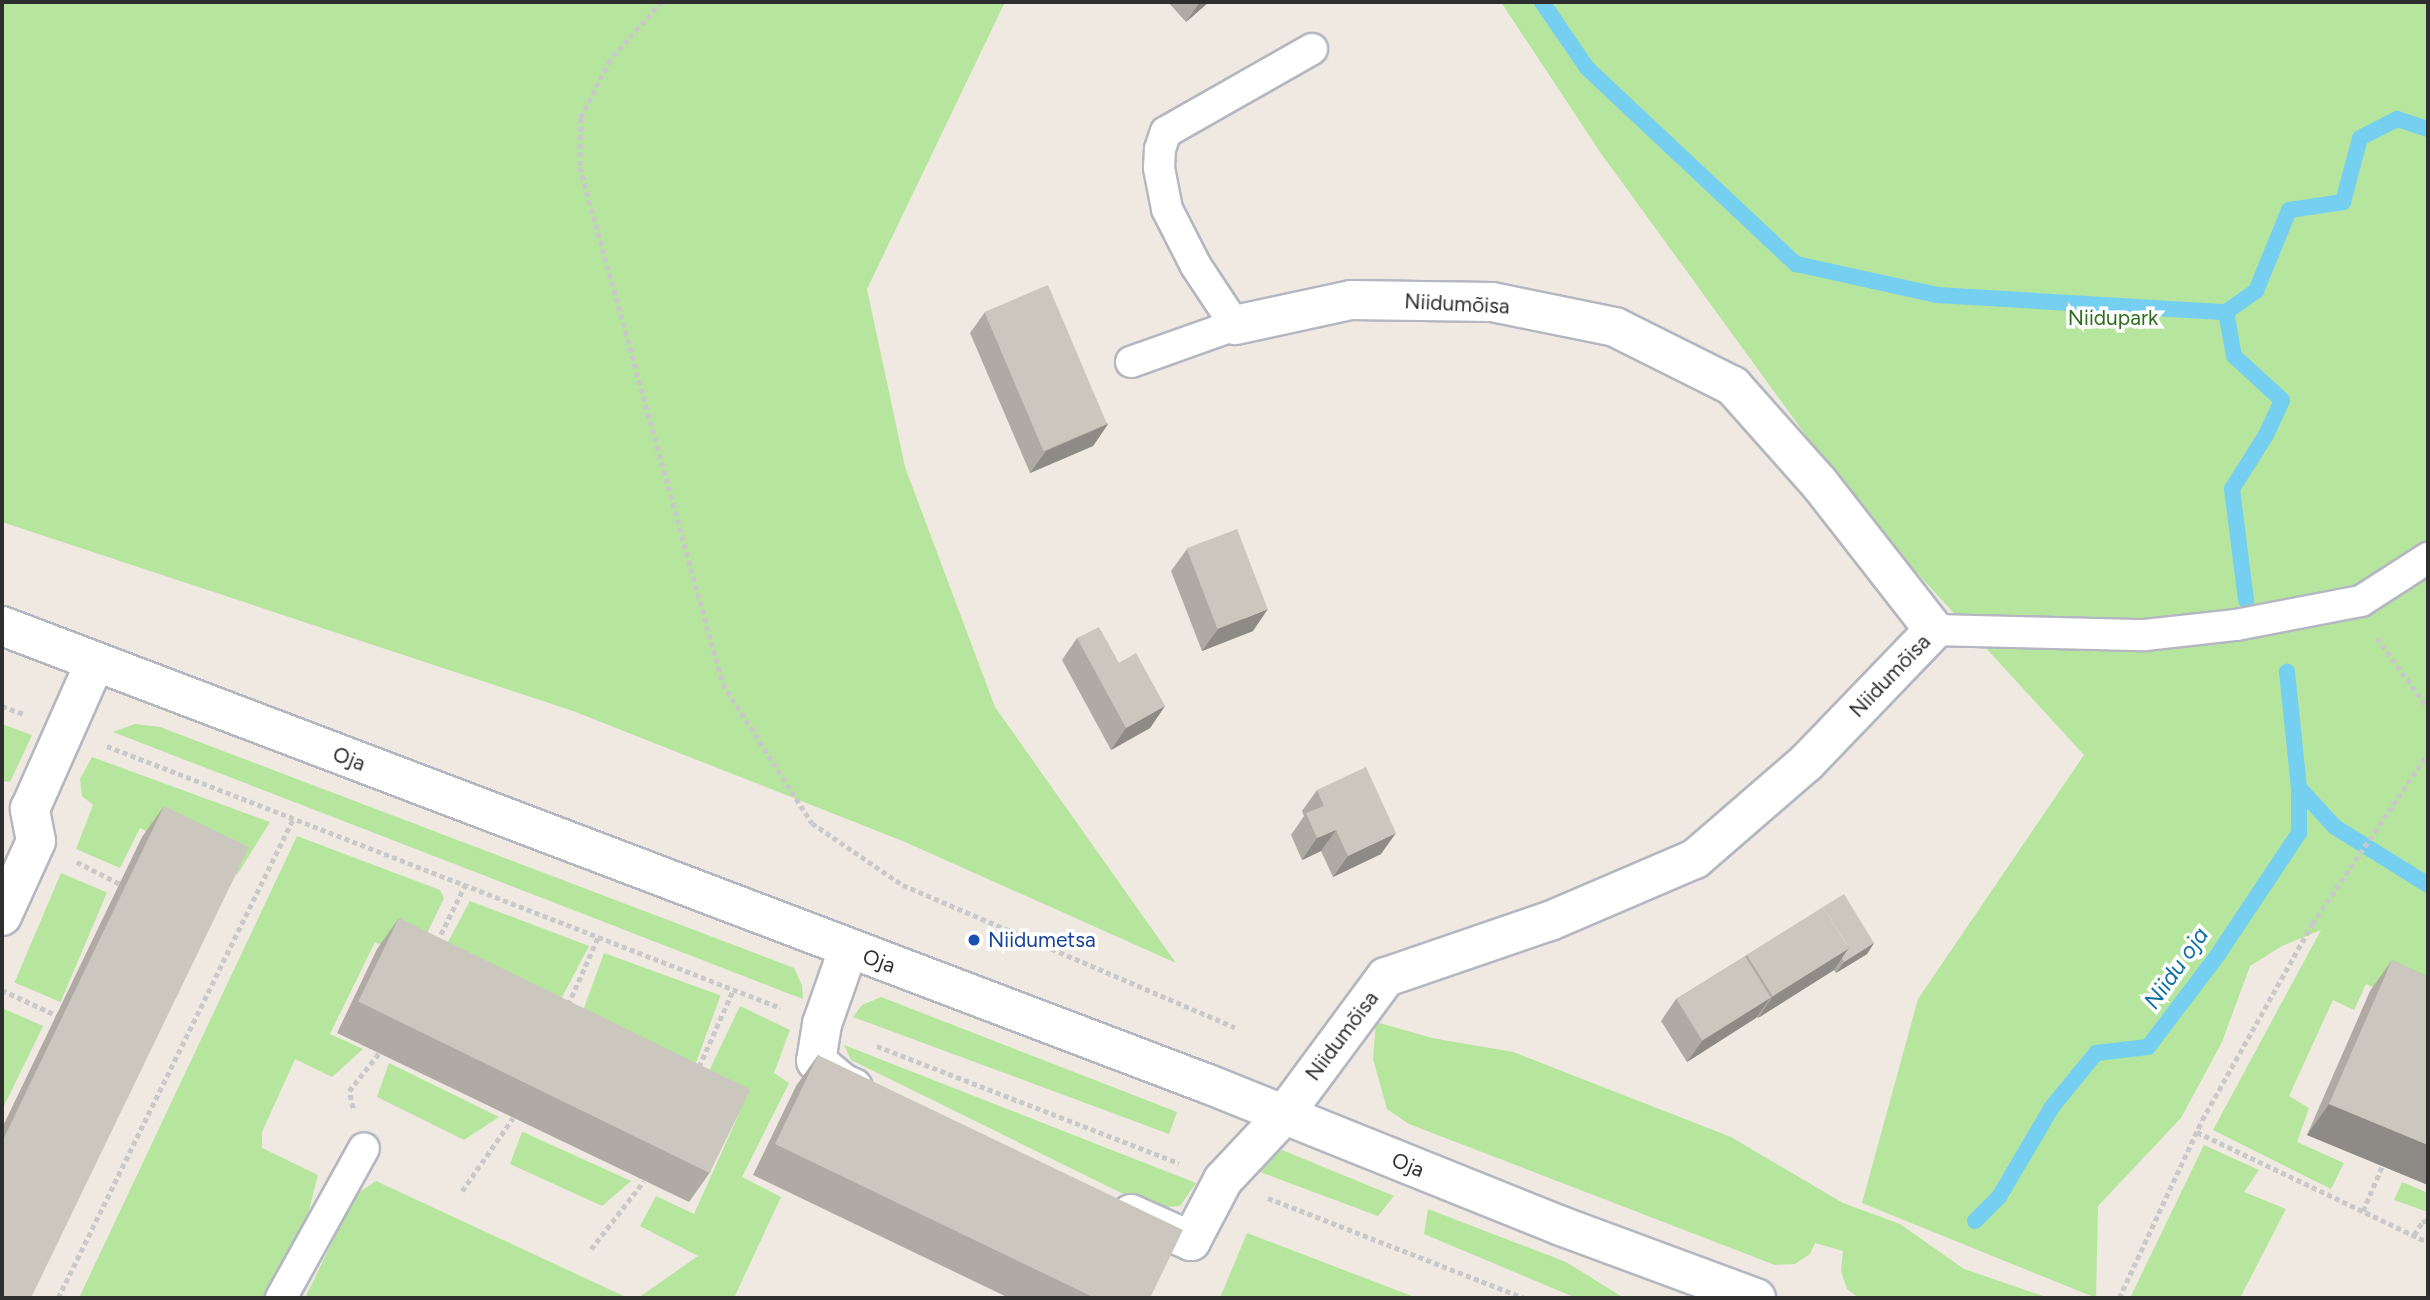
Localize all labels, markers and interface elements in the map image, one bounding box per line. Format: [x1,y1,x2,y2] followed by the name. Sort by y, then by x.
[1404,289,1510,319] street label: Niidumõisa
[2068,305,2158,331] park label: Niidupark
[1844,629,1936,723] street label: Niidumõisa
[329,741,369,777] street label: Oja
[2138,922,2214,1014] water label: Niidu oja
[988,927,1096,953] place label: Niidumetsa
[966,932,982,948] marker: Niidumetsa
[859,944,899,978] street label: Oja
[1300,986,1384,1086] street label: Niidumõisa
[1388,1147,1428,1183] street label: Oja

